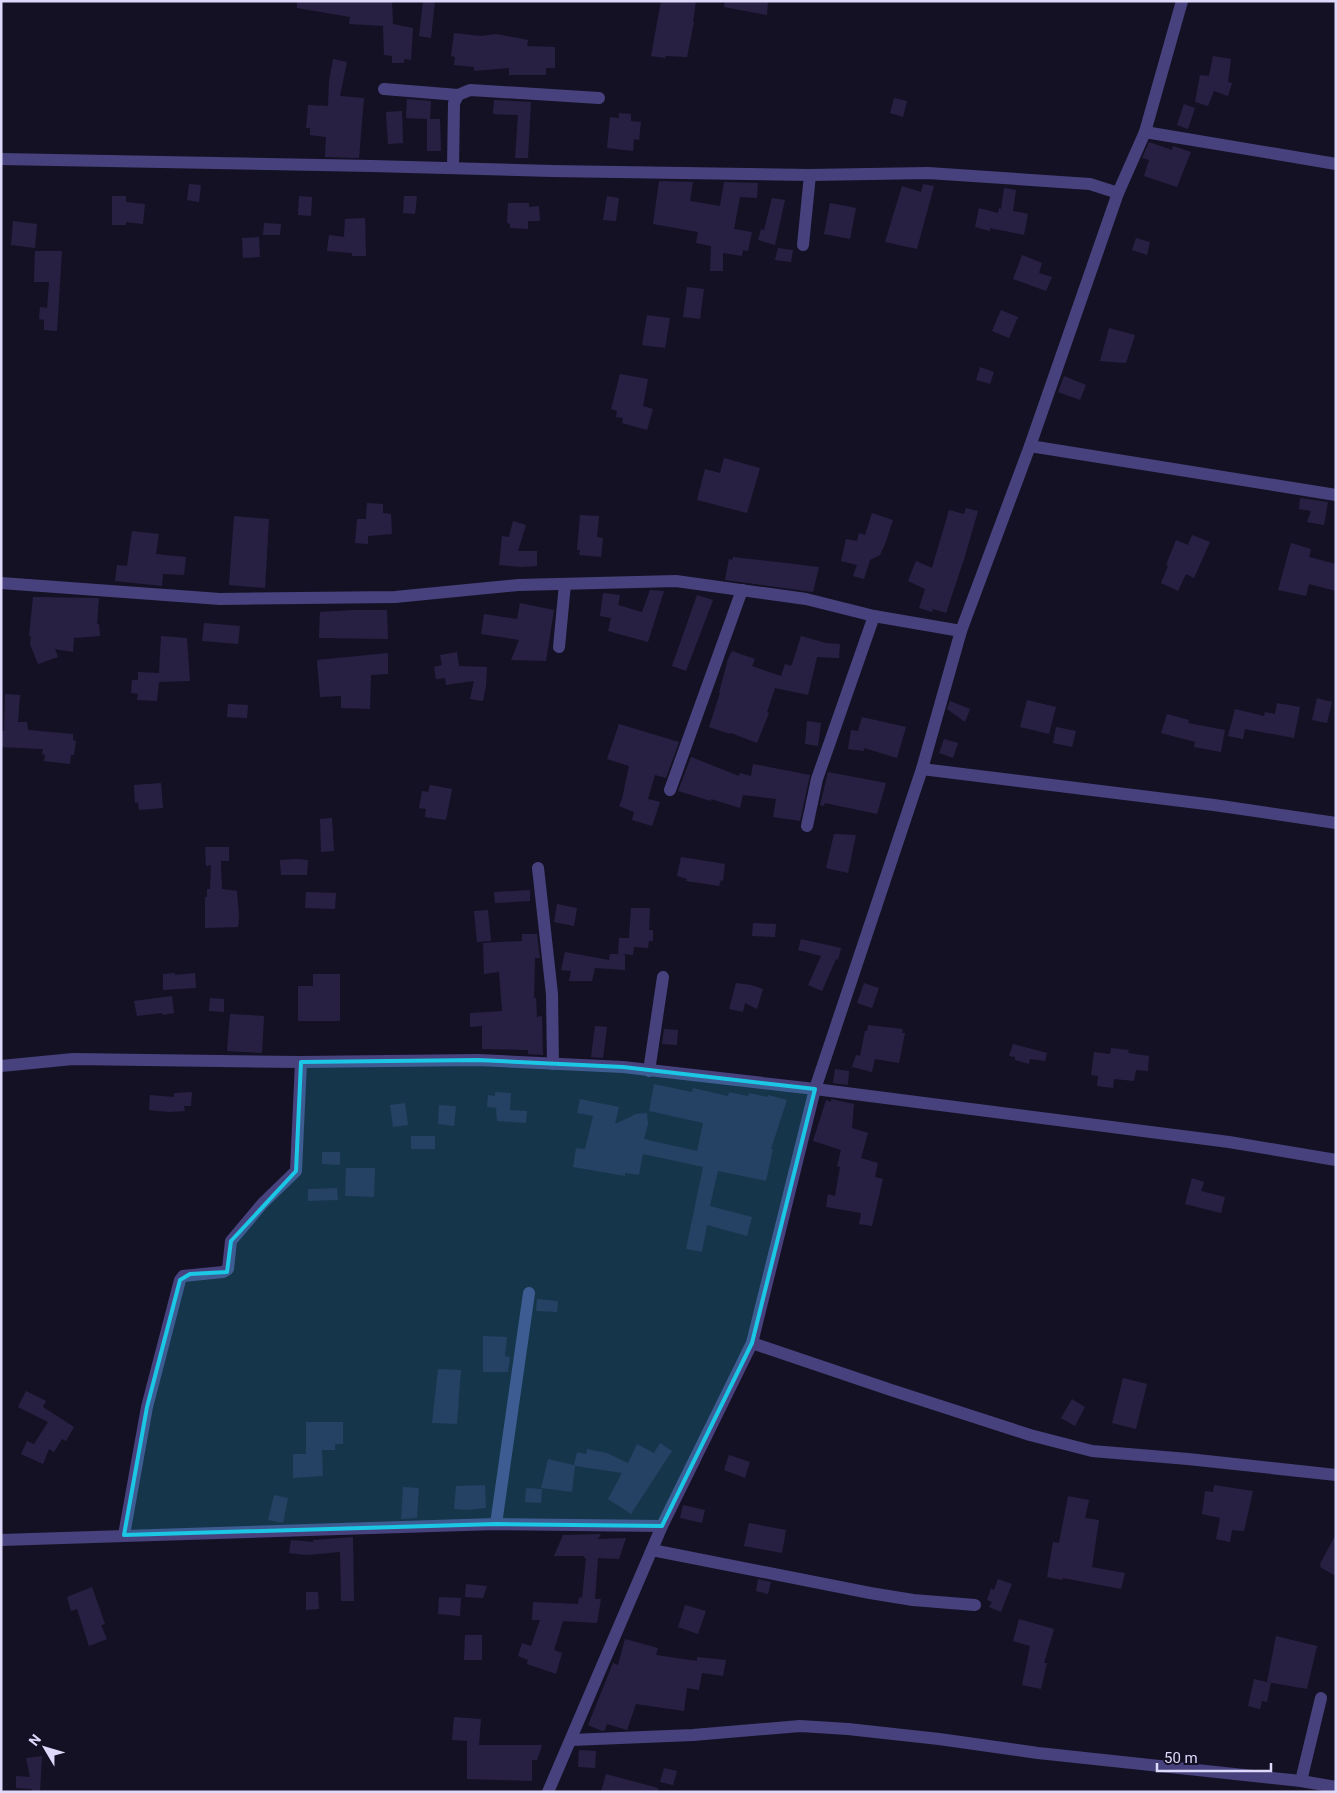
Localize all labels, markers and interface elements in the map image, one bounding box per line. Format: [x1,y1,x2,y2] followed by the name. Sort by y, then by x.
[20,1723,70,1773] north arrow
[25,1731,44,1749] text: N
[1157,1740,1271,1772] scale bar
[1164,1749,1198,1767] text: 50 m

